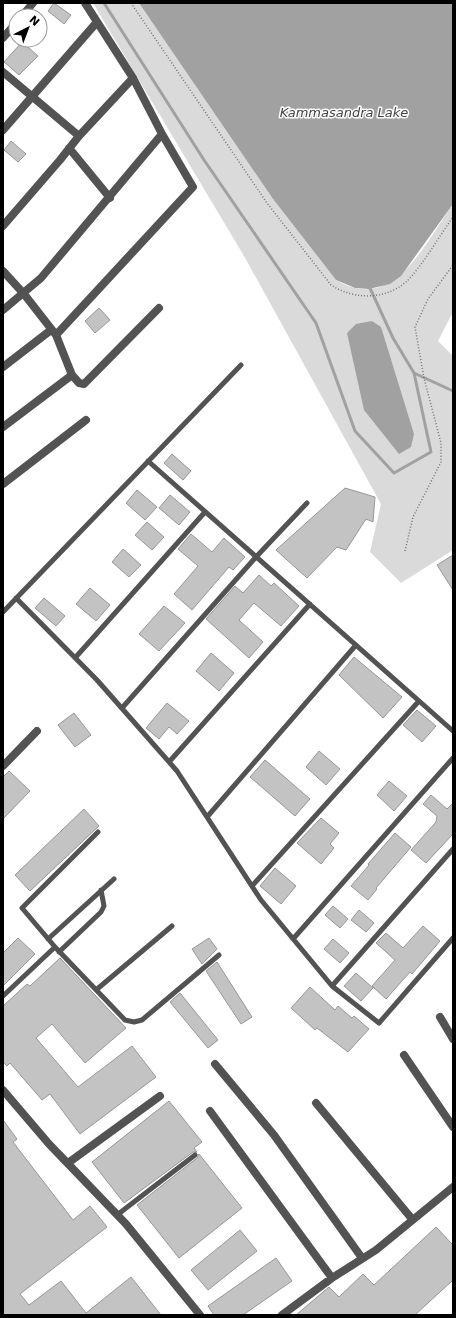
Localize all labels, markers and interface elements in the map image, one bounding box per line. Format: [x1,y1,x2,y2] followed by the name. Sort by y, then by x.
[8,8,48,48] north arrow
[27,13,42,29] text: N
[280,105,408,120] water label: Kammasandra Lake

